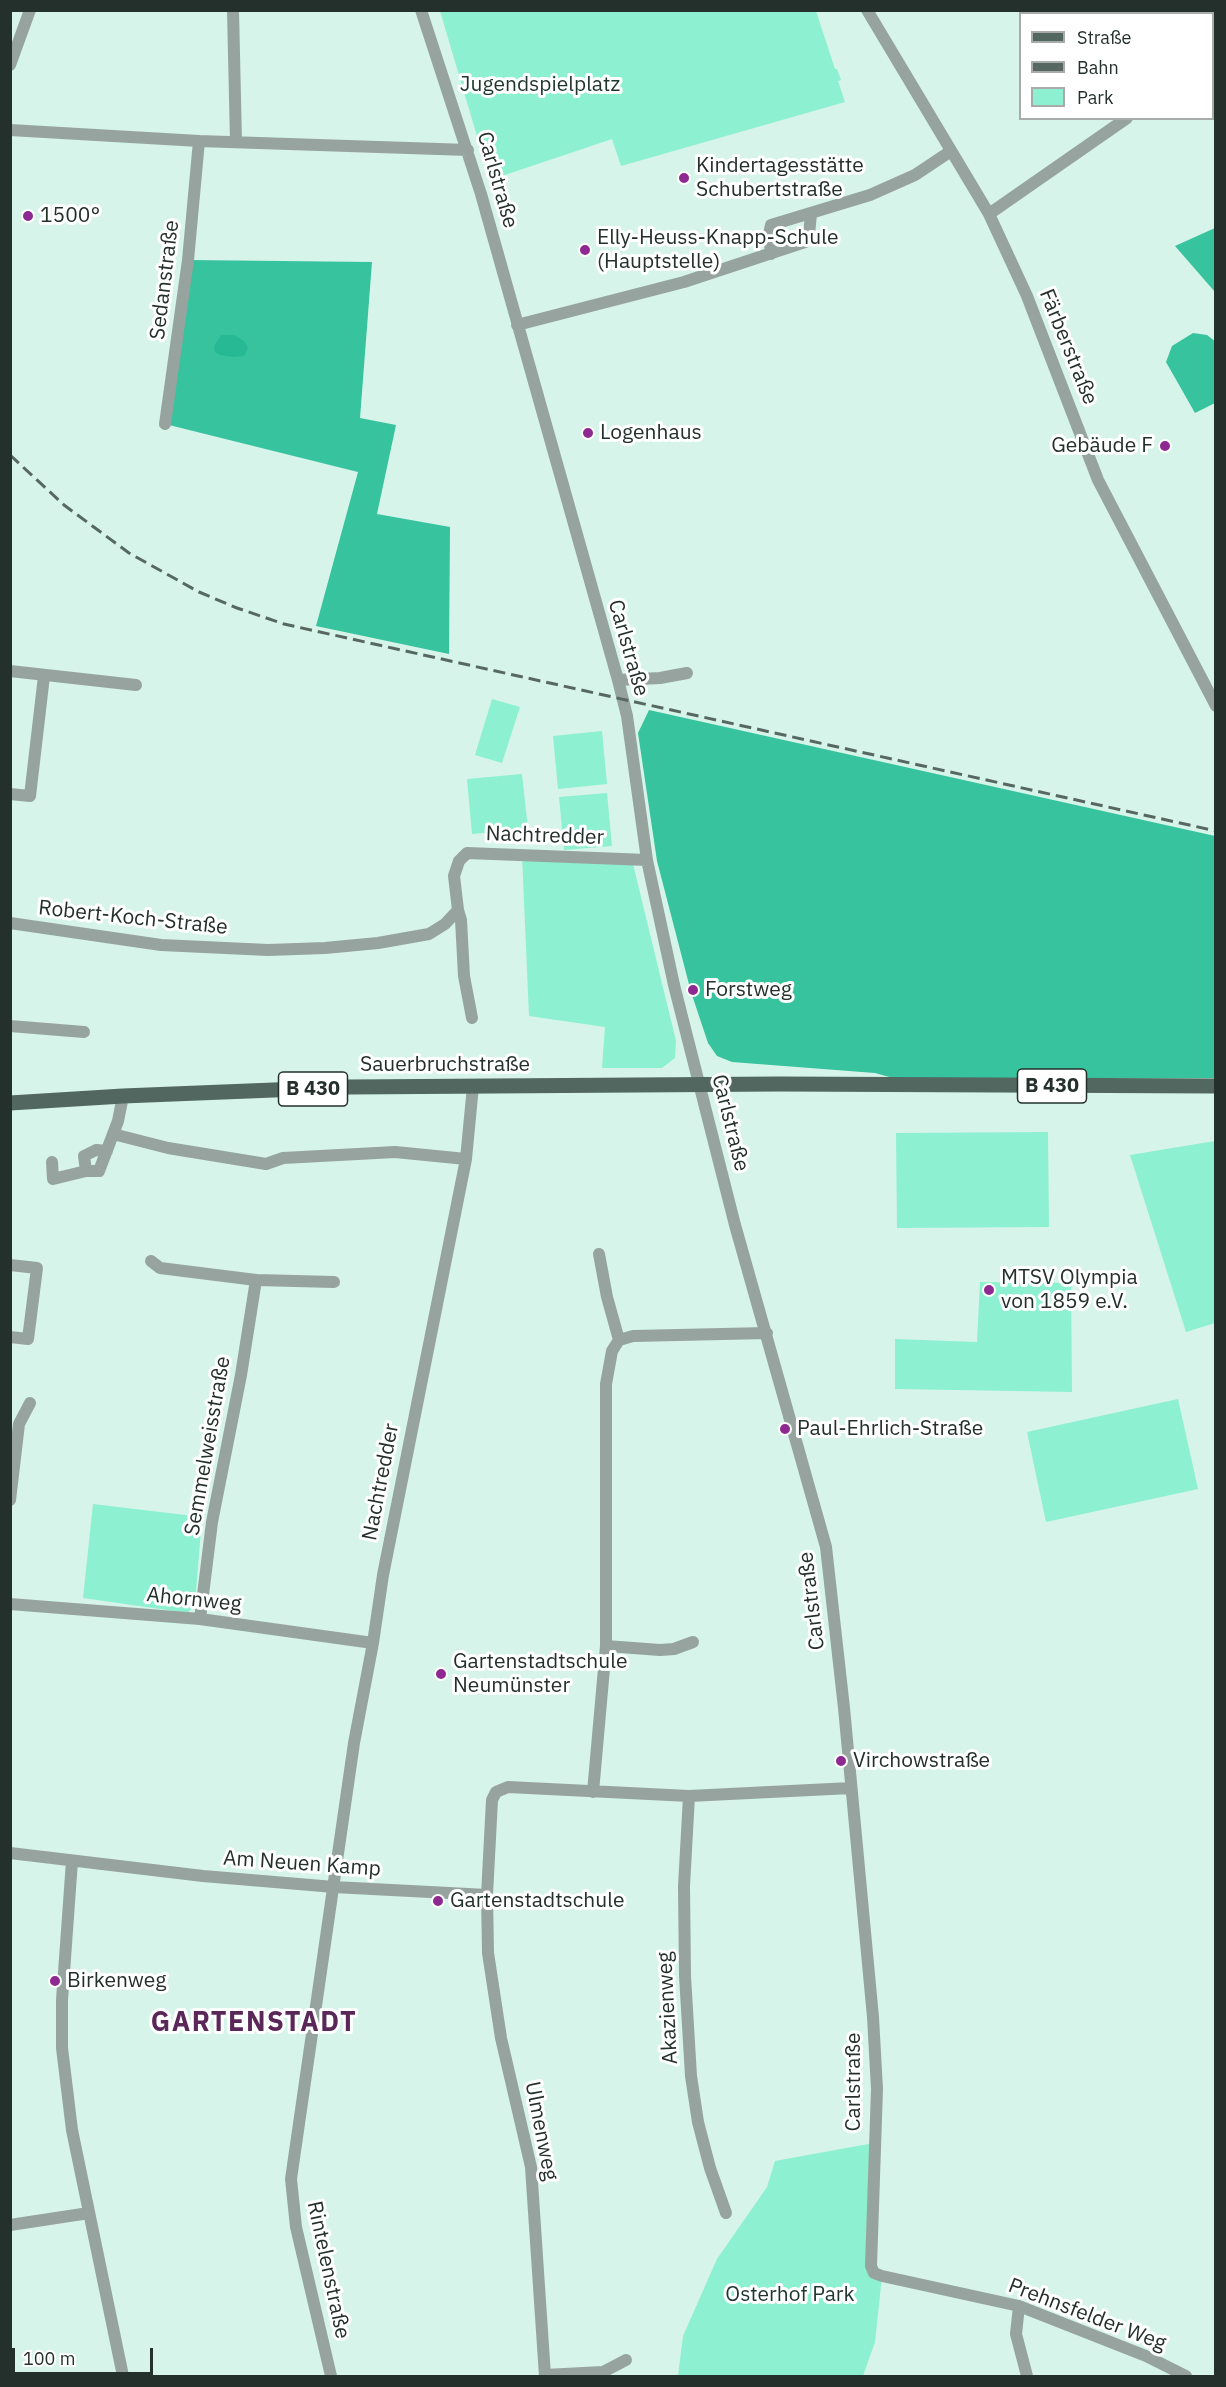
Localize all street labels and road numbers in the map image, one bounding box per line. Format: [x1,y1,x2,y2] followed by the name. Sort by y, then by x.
[471,129,523,231] street label: Carlstraße
[145,219,185,341] street label: Sedanstraße
[1033,285,1103,409] street label: Färberstraße
[602,597,654,699] street label: Carlstraße
[485,821,605,851] street label: Nachtredder
[37,896,229,940] street label: Robert-Koch-Straße
[360,1052,530,1078] street label: Sauerbruchstraße
[1018,1069,1086,1103] road number: B 430
[278,1072,348,1106] road number: B 430
[706,1072,754,1174] street label: Carlstraße
[180,1354,236,1538] street label: Semmelweisstraße
[357,1421,405,1543] street label: Nachtredder
[793,1550,831,1652] street label: Carlstraße
[145,1582,243,1618] street label: Ahornweg
[222,1846,382,1882] street label: Am Neuen Kamp
[652,1951,684,2065] street label: Akazienweg
[841,2033,867,2131] street label: Carlstraße
[519,2079,563,2183] street label: Ulmenweg
[301,2199,355,2341] street label: Rintelenstraße
[1005,2273,1169,2357] street label: Prehnsfelder Weg

